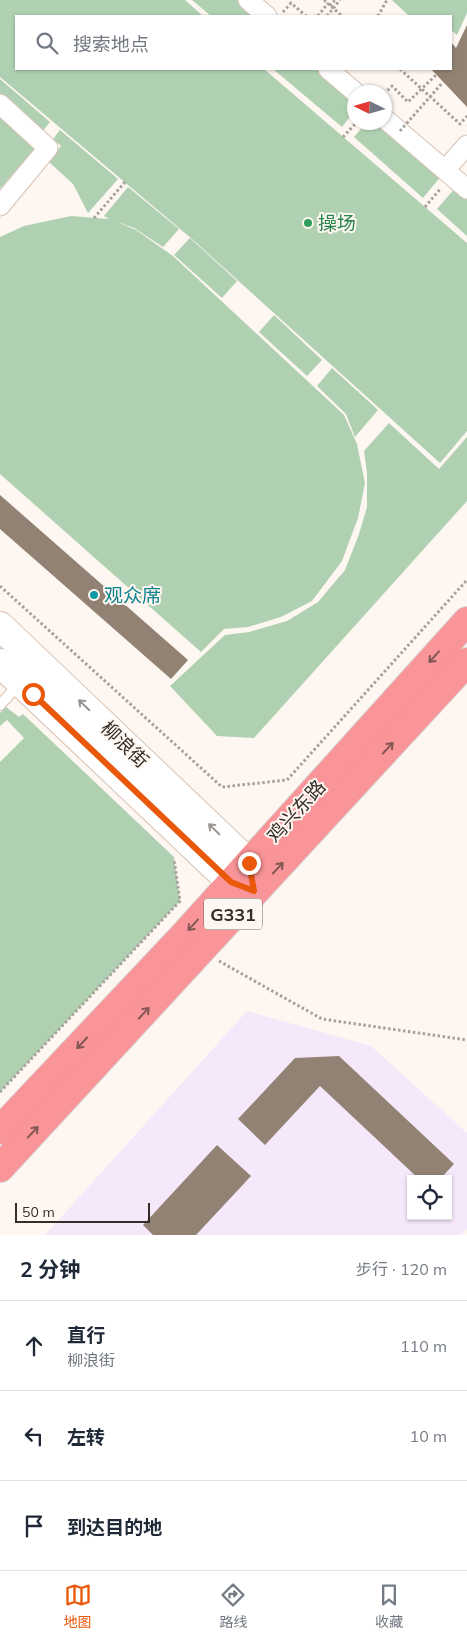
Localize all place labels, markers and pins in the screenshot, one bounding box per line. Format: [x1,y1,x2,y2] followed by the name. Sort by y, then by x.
[318,211,356,235] place label: 操场
[302,217,314,229] marker: 操场
[104,583,161,607] place label: 观众席
[88,589,100,601] marker: 观众席

